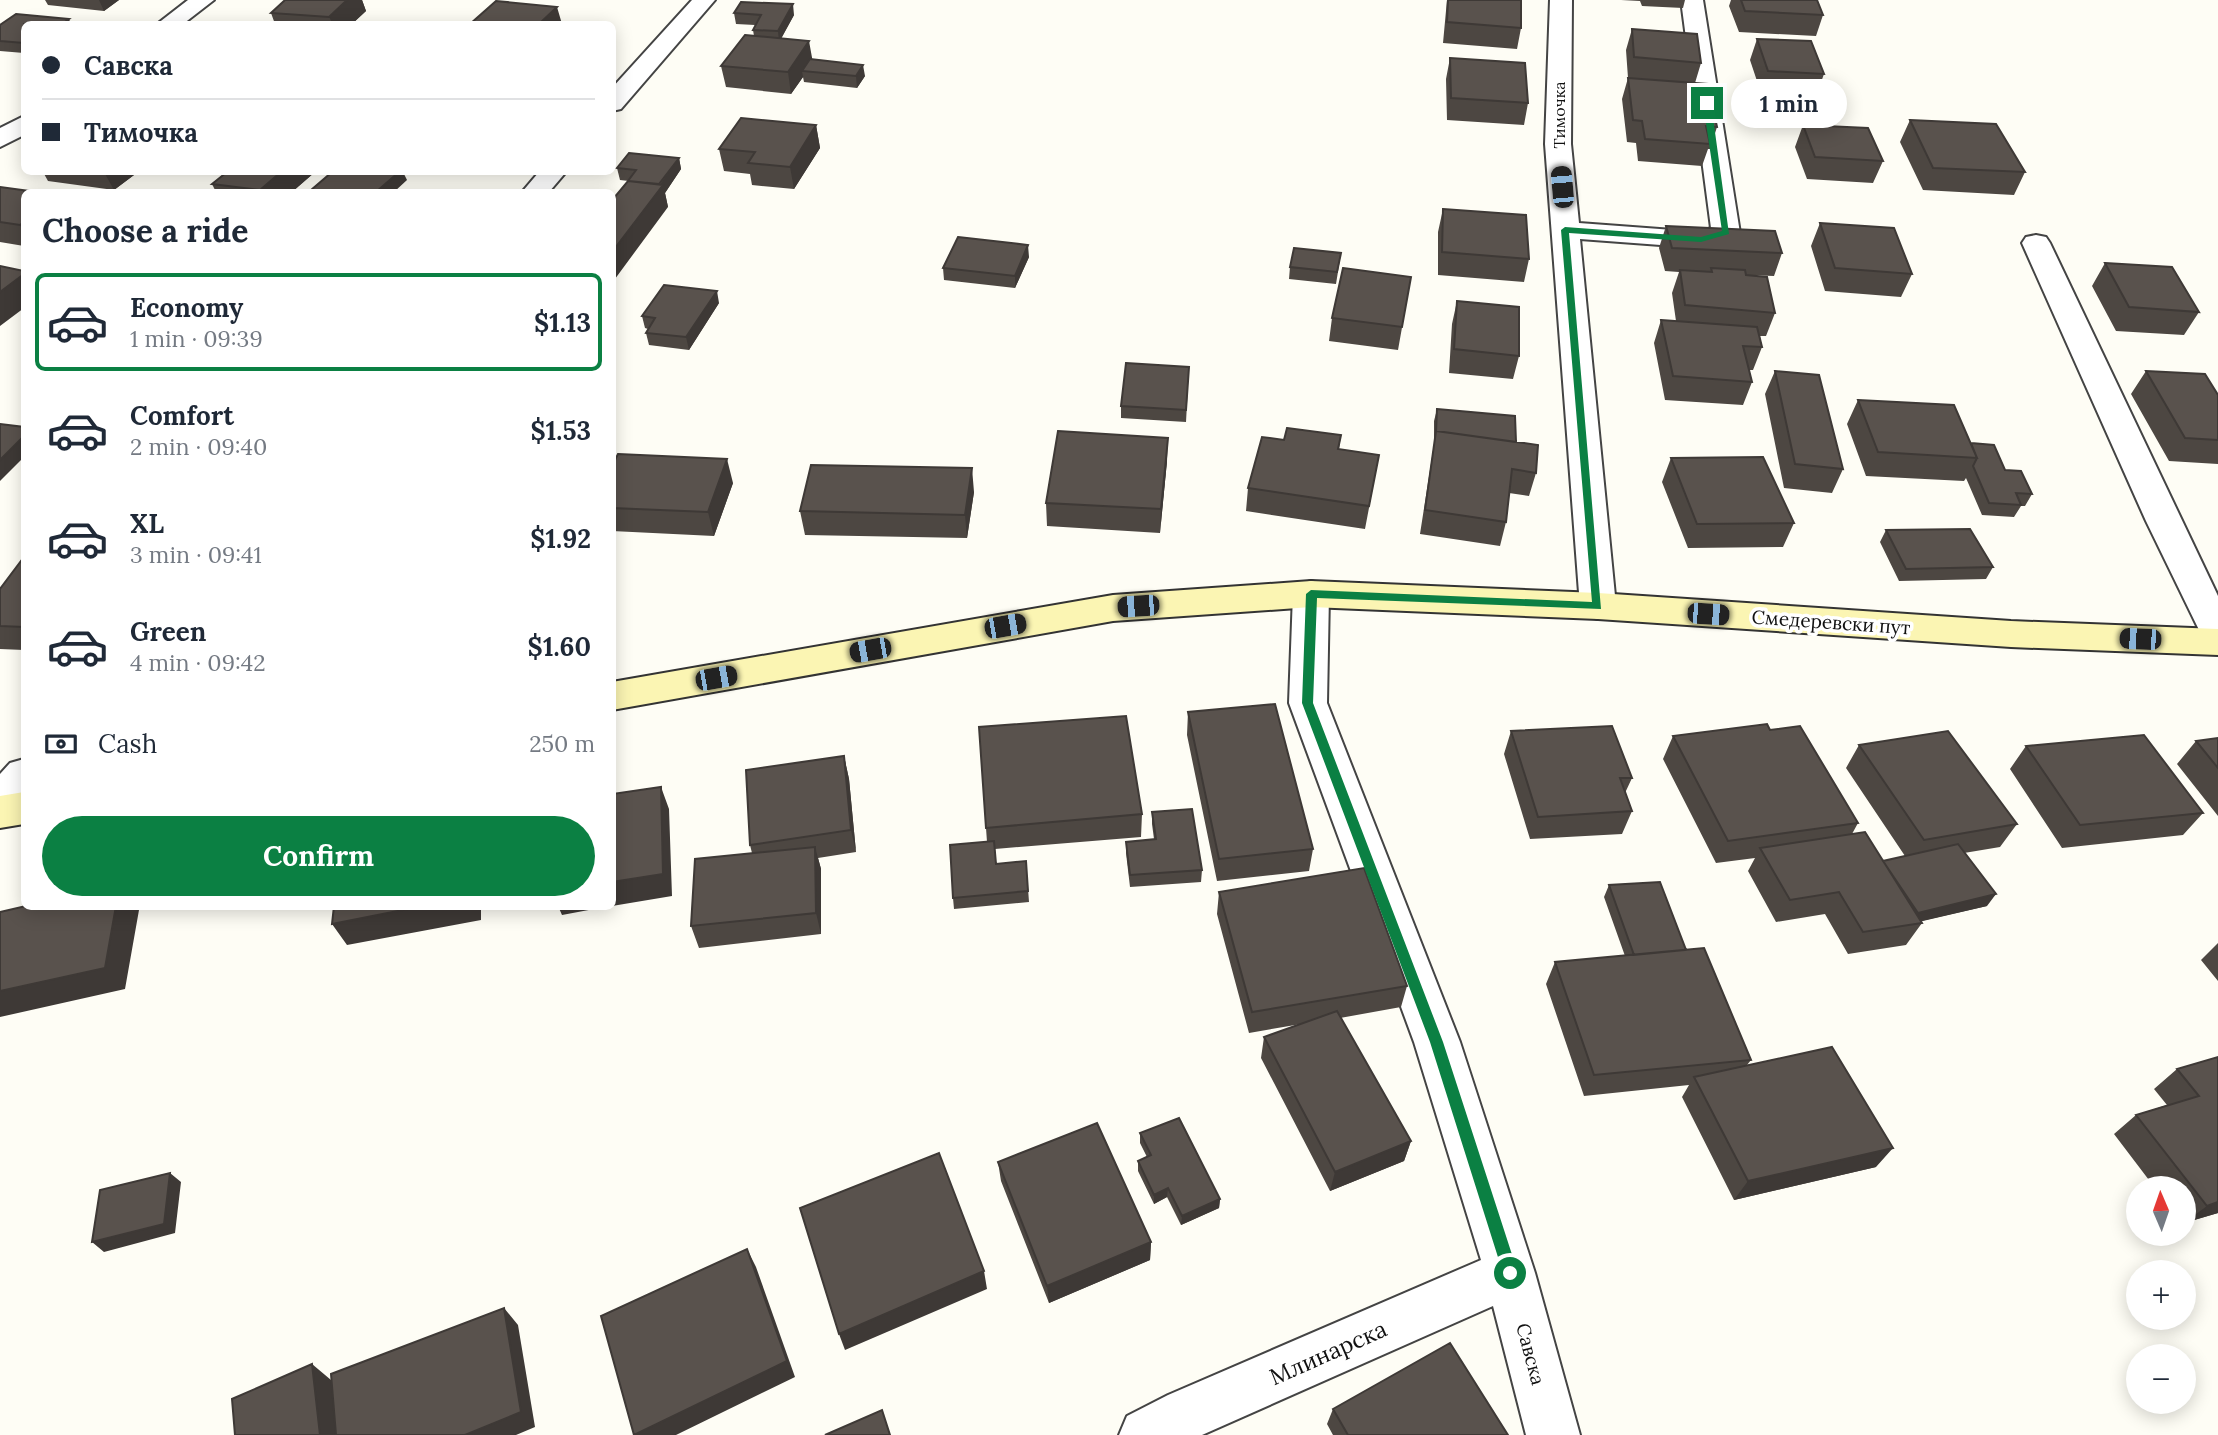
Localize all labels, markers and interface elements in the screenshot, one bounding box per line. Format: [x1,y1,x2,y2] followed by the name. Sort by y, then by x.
[84,49,173,82] text: Савска
[1732,78,1847,128] callout: 1 min
[1549,82,1569,148] street label: Тимочка
[1691,87,1723,119] route end
[1760,89,1818,118] text: 1 min
[84,116,198,149] text: Тимочка
[1550,165,1575,209] car
[42,210,249,251] text: Choose a ride
[46,291,109,354] icon: car
[130,291,243,324] text: Economy
[534,306,591,339] text: $1.13
[130,324,263,353] text: 1 min · 09:39
[46,399,109,462] icon: car
[130,399,234,432] text: Comfort
[530,414,591,447] text: $1.53
[130,432,267,461] text: 2 min · 09:40
[46,507,109,570] icon: car
[130,507,164,540] text: XL
[530,522,591,555] text: $1.92
[130,540,262,569] text: 3 min · 09:41
[1117,594,1160,618] car
[1687,602,1730,626] car
[1751,604,1911,640] street label: Смедеревски пут
[983,612,1028,640] car
[46,615,109,678] icon: car
[130,615,206,648] text: Green
[2119,628,2162,650] car
[528,630,591,663] text: $1.60
[848,636,893,664] car
[130,648,266,677] text: 4 min · 09:42
[694,664,739,692] car
[42,725,80,763] icon: cash
[98,727,157,760] text: Cash
[529,729,595,758] text: 250 m
[42,816,595,896] button: Confirm
[2126,1176,2196,1246] north arrow
[2126,1176,2196,1414] map controls
[1494,1257,1526,1289] route start
[2126,1260,2196,1330] button: +
[1265,1314,1391,1391] street label: Млинарска
[1511,1320,1551,1388] street label: Савска
[2126,1344,2196,1414] button: −

